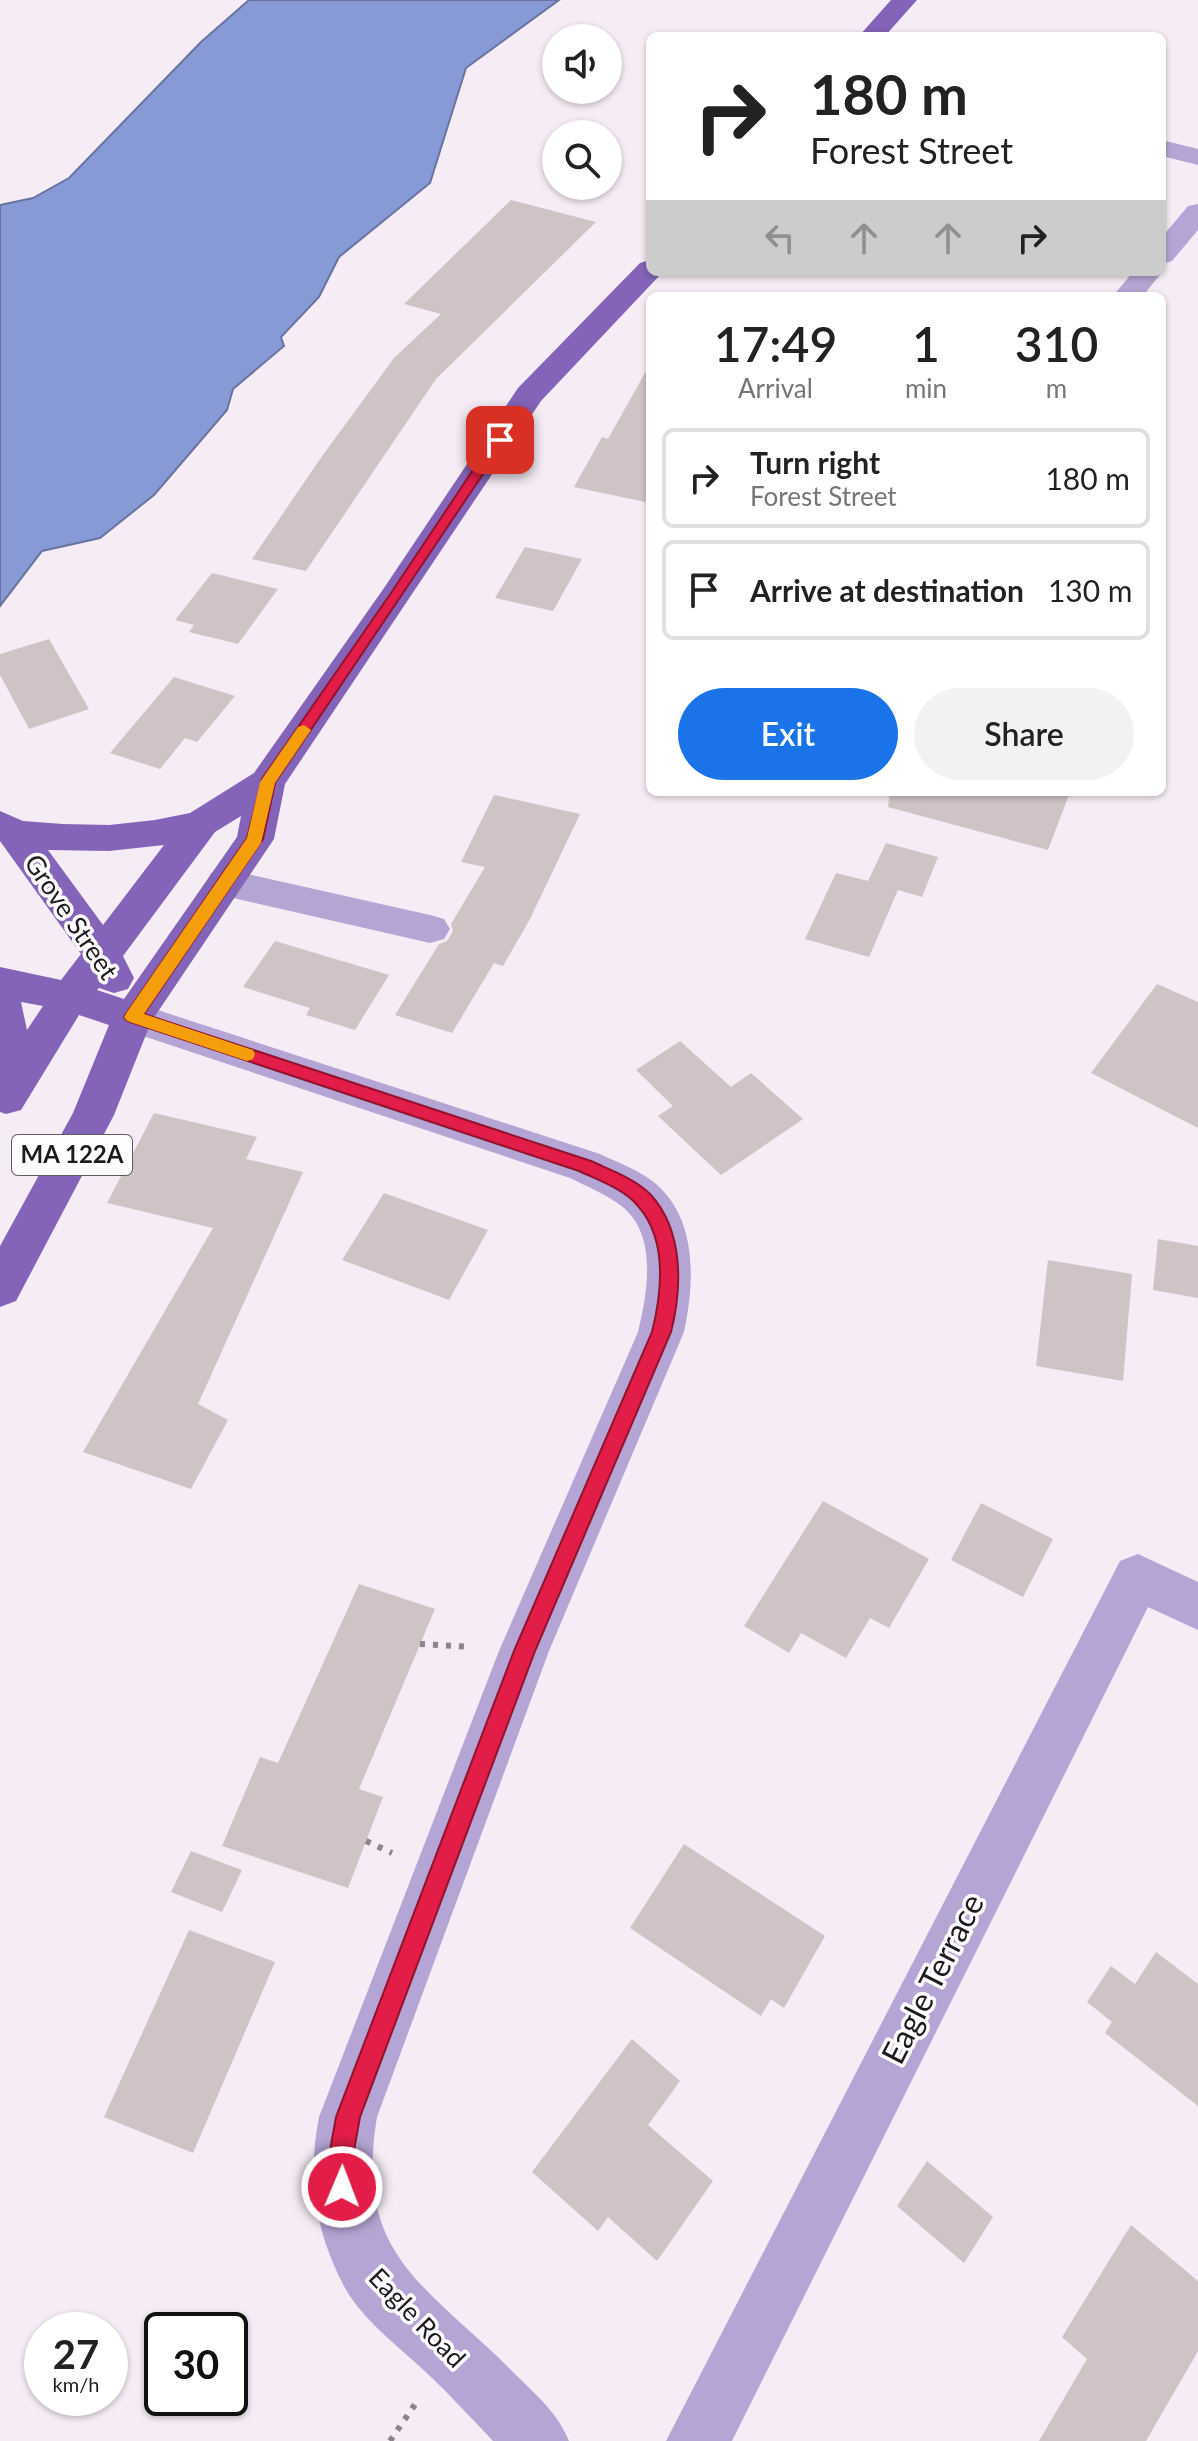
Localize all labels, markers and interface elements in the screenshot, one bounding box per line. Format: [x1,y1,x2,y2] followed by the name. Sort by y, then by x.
[542,24,622,200] map controls
[542,24,622,104] button: sound
[810,60,968,127] text: 180 m
[678,64,782,168] icon: right
[542,120,622,200] button: search
[810,128,1013,172] text: Forest Street
[758,216,802,260] icon: left
[842,216,886,260] icon: ahead
[926,216,970,260] icon: ahead
[1010,216,1054,260] icon: right
[714,315,837,372] text: 17:49
[912,315,940,372] text: 1
[1015,315,1098,372] text: 310
[738,372,813,404] text: Arrival
[905,372,947,404] text: min
[1046,372,1067,404] text: m
[466,406,534,474] pin
[478,418,522,462] icon: arrive
[750,444,880,480] text: Turn right
[682,456,726,500] icon: right
[1045,460,1130,496] text: 180 m
[750,480,897,512] text: Forest Street
[682,568,726,612] icon: arrive
[750,572,1024,608] text: Arrive at destination
[1048,572,1132,608] text: 130 m
[678,688,898,780] button: Exit
[914,688,1134,780] button: Share
[18,848,126,986] street label: Grove Street
[12,1135,132,1175] road number: MA 122A
[872,1887,991,2070] street label: Eagle Terrace
[300,2145,384,2229] position arrow
[363,2261,473,2374] street label: Eagle Road
[144,2312,248,2416] speed limit sign: 30
[53,2330,99,2378] text: 27
[53,2372,99,2396] text: km/h

